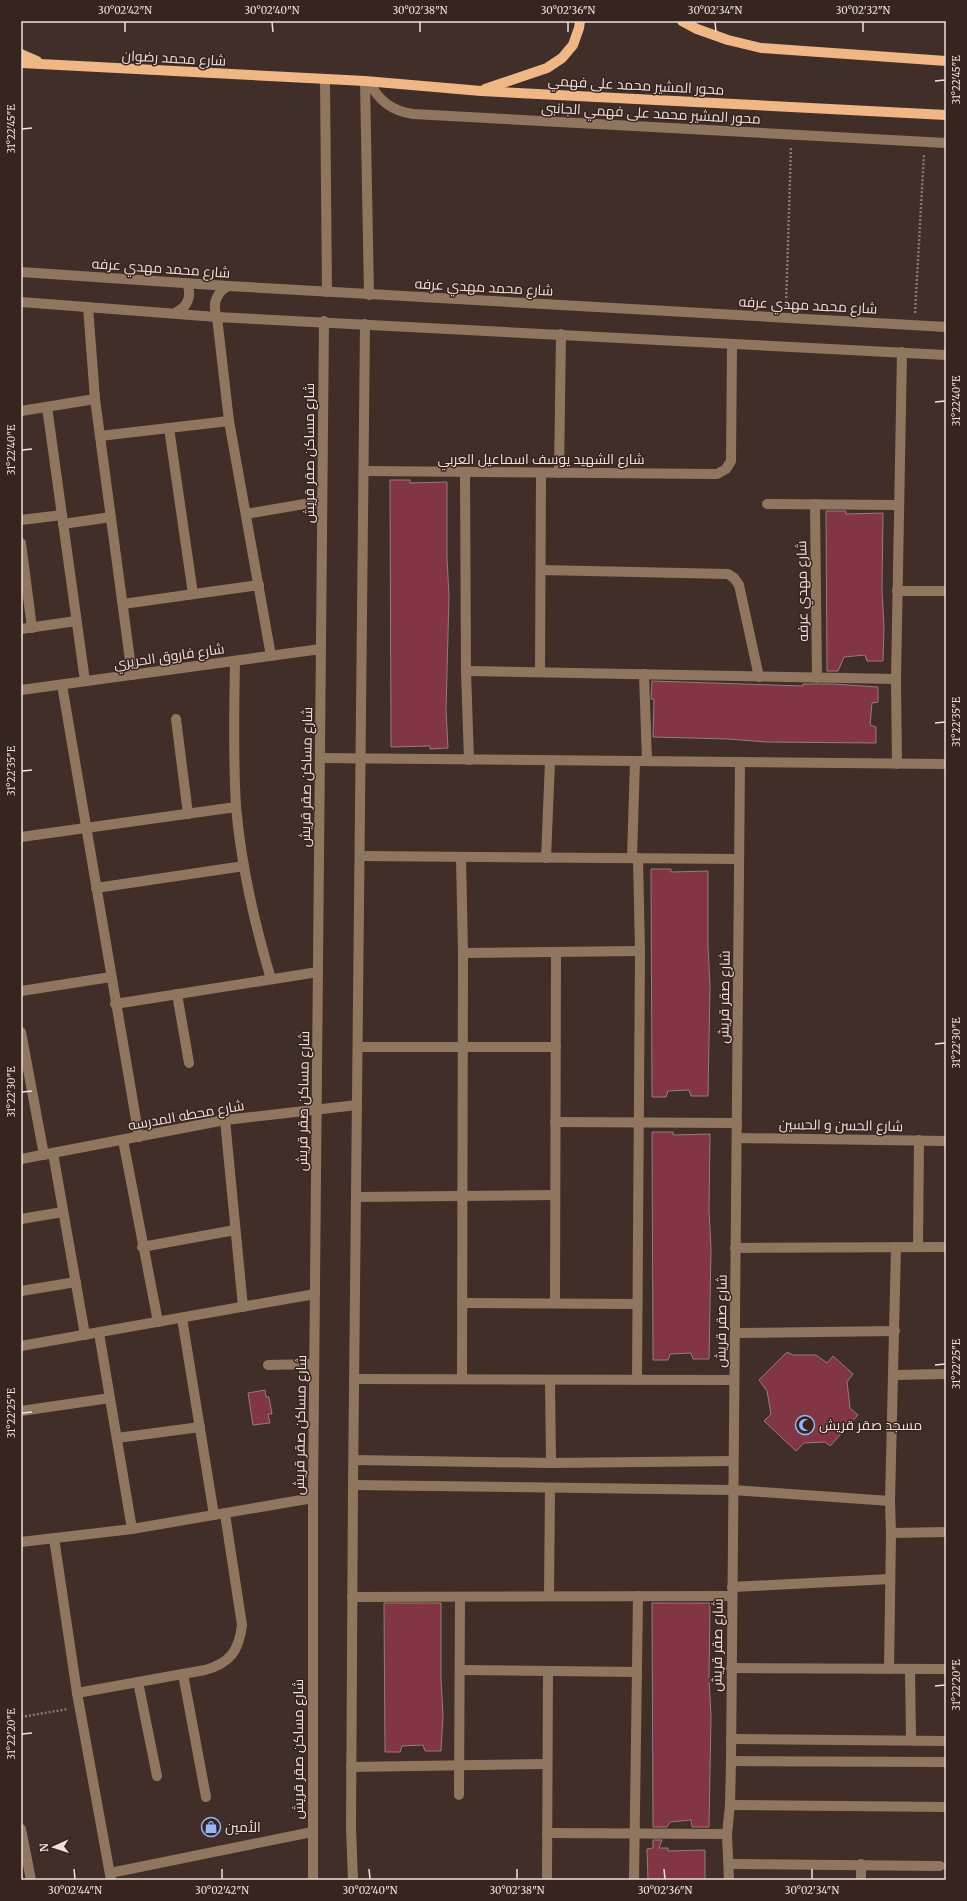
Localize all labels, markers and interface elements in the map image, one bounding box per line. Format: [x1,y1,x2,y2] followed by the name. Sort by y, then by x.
[98,4,152,17] text: 30°02'42"N
[245,4,300,17] text: 30°02'40"N
[392,4,448,17] text: 30°02'38"N
[541,4,596,17] text: 30°02'36"N
[688,4,742,17] text: 30°02'34"N
[836,4,891,17] text: 30°02'32"N
[121,46,227,70] street label: شارع محمد رضوان
[950,55,963,105] text: 31°22'45"E
[547,71,725,102] street label: محور المشير محمد على فهمي
[541,98,761,131] street label: محور المشير محمد على فهمي الجانبى
[5,104,18,154] text: 31°22'45"E
[91,254,231,285] street label: شارع محمد مهدي عرفه
[414,274,554,303] street label: شارع محمد مهدي عرفه
[738,292,878,321] street label: شارع محمد مهدي عرفه
[950,375,963,426] text: 31°22'40"E
[300,383,318,523] street label: شارع مساكن صقر قريش
[5,424,18,475] text: 31°22'40"E
[437,450,645,471] street label: شارع الشهيد يوسف اسماعيل العربي
[792,540,815,642] street label: شارع مهدي عرفه
[112,639,226,676] street label: شارع فاروق الحريري
[950,696,963,747] text: 31°22'35"E
[296,707,316,847] street label: شارع مساكن صقر قريش
[5,745,18,796] text: 31°22'35"E
[714,950,734,1044] street label: شارع صقر قريش
[950,1017,963,1069] text: 31°22'30"E
[293,1031,313,1171] street label: شارع مساكن صقر قريش
[5,1066,18,1118] text: 31°22'30"E
[126,1096,246,1134] street label: شارع محطه المدرسه
[779,1115,903,1135] street label: شارع الحسن و الحسين
[711,1274,731,1368] street label: شارع صقر قريش
[950,1338,963,1389] text: 31°22'25"E
[290,1355,310,1495] street label: شارع مساكن صقر قريش
[5,1387,18,1438] text: 31°22'25"E
[794,1414,816,1436] mosque icon: مسجد صقر قريش
[819,1416,922,1434] place label: مسجد صقر قريش
[707,1598,727,1692] street label: شارع صقر قريش
[950,1659,963,1711] text: 31°22'20"E
[289,1679,307,1819] street label: شارع مساكن صقر قريش
[5,1708,18,1760] text: 31°22'20"E
[200,1816,222,1838] shop icon: الأمين
[225,1818,261,1836] place label: الأمين
[34,1827,74,1867] north arrow
[37,1843,51,1852] text: N
[48,1884,102,1897] text: 30°02'44"N
[195,1884,249,1897] text: 30°02'42"N
[343,1884,398,1897] text: 30°02'40"N
[489,1884,545,1897] text: 30°02'38"N
[638,1884,693,1897] text: 30°02'36"N
[785,1884,839,1897] text: 30°02'34"N

